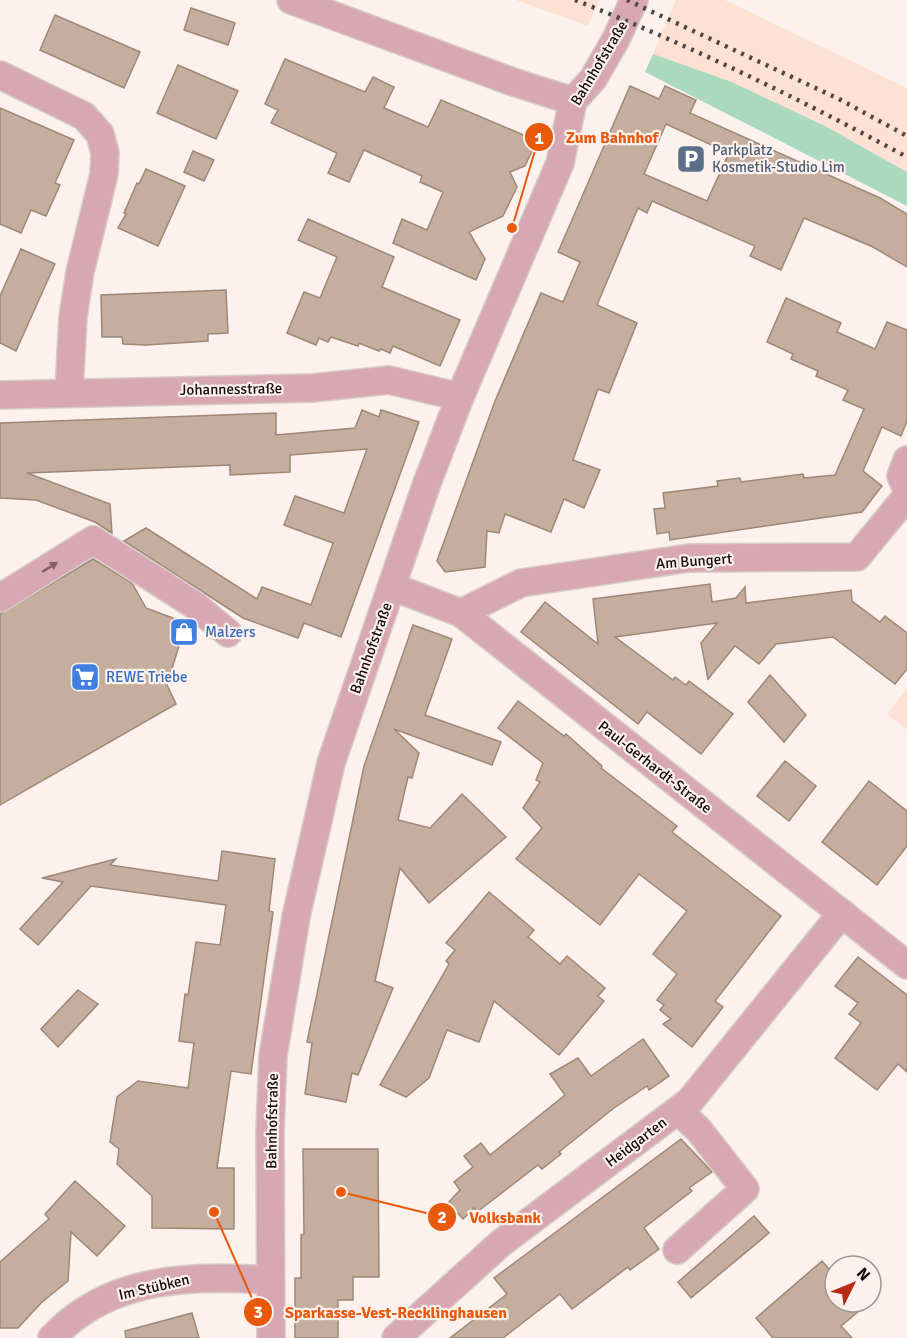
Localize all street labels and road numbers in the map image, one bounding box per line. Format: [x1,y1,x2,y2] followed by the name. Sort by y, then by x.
[567,17,631,109] street label: Bahnhofstraße
[180,379,282,399] street label: Johannesstraße
[655,549,733,573] street label: Am Bungert
[346,600,396,696] street label: Bahnhofstraße
[595,717,715,817] street label: Paul-Gerhardt-Straße
[262,1073,282,1169] street label: Bahnhofstraße
[602,1113,670,1171] street label: Heidgarten
[117,1270,191,1304] street label: Im Stübken

